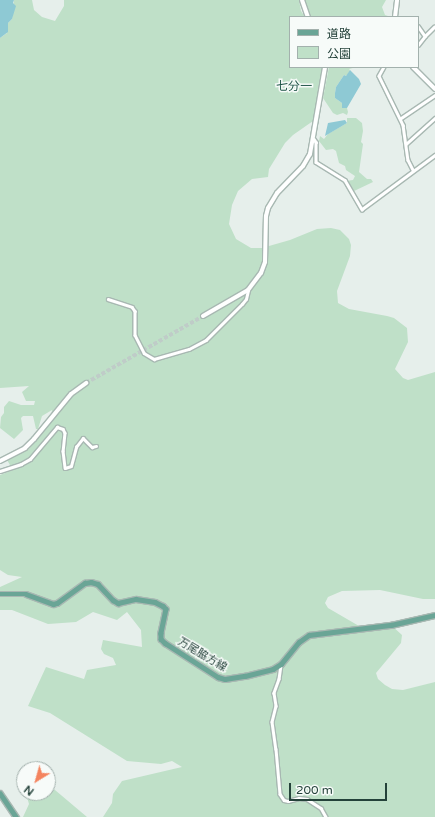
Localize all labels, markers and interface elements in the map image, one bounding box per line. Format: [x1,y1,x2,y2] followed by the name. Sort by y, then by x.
[289,16,419,68] legend
[327,27,351,41] text: 道路
[327,47,351,61] text: 公園
[276,80,312,94] district label: 七分一
[175,635,229,675] street label: 万尾脇方線
[16,761,56,801] north arrow
[291,775,389,801] scale bar
[22,782,37,798] text: N
[296,783,333,797] text: 200 m

